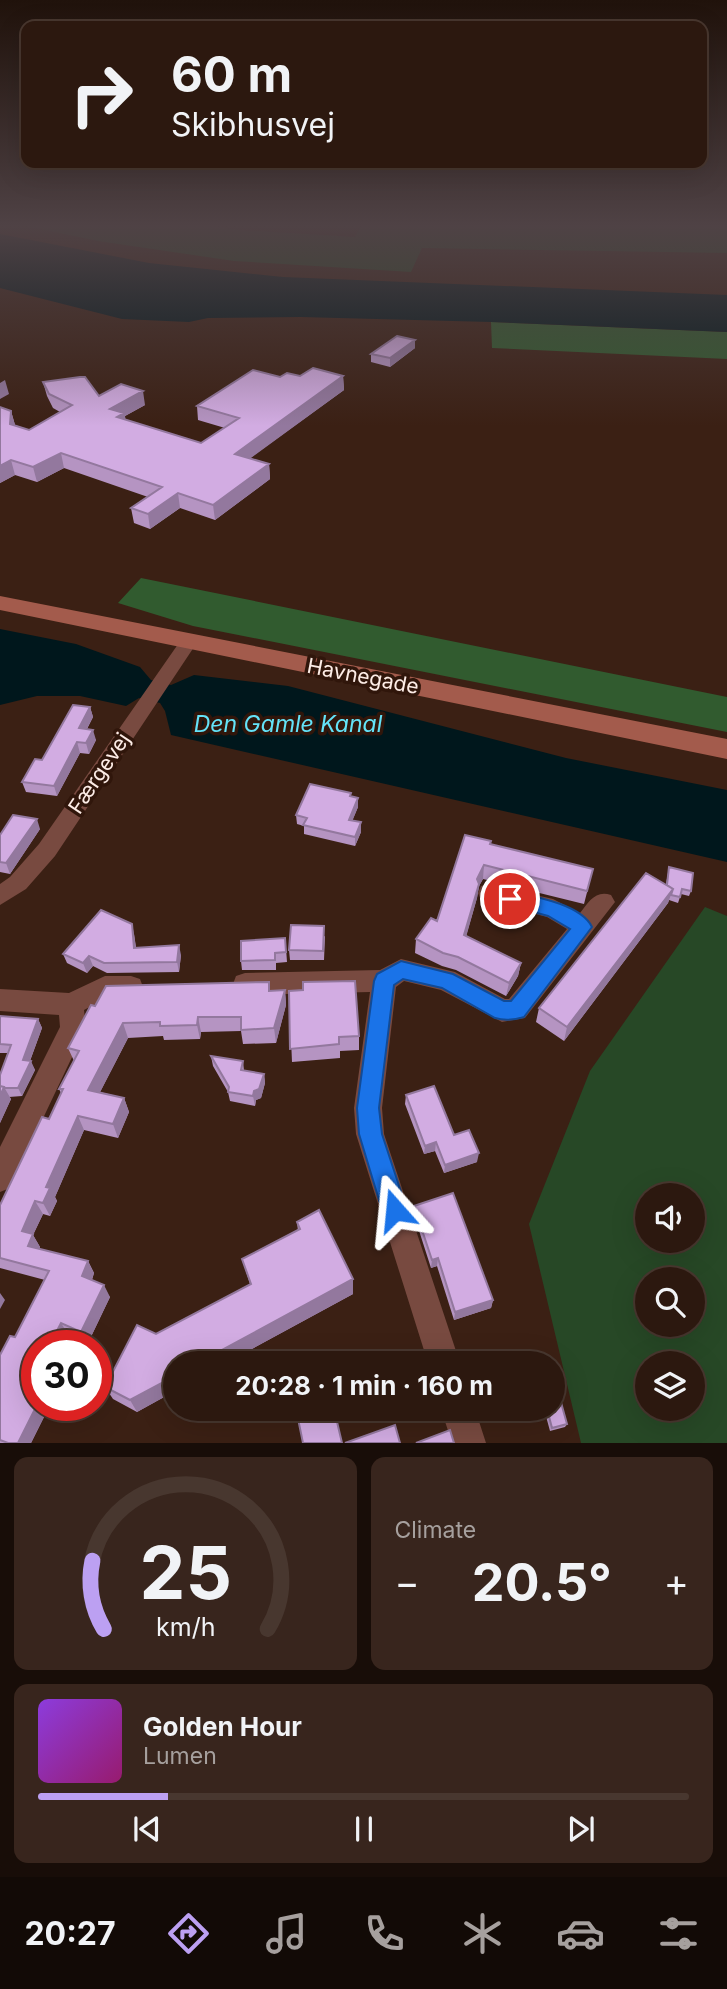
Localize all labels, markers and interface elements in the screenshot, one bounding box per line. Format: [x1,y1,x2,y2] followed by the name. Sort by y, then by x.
[171,45,292,104] text: 60 m
[56,49,147,140] icon: right
[171,105,335,144] text: Skibhusvej
[305,653,421,699] street label: Havnegade
[194,710,383,738] water label: Den Gamle Kanal
[63,728,135,818] street label: Færgevej
[480,869,540,929] pin
[491,880,529,918] icon: arrive
[358,1173,432,1247] position arrow
[635,1183,705,1421] map controls
[635,1183,705,1253] button: sound
[635,1267,705,1337] button: search
[21,1330,112,1421] speed limit sign: 30
[635,1351,705,1421] button: layers
[235,1370,493,1401] text: 20:28 · 1 min · 160 m
[395,1516,476,1544] text: Climate
[139,1529,231,1618] text: 25
[472,1551,612,1614] text: 20.5°
[395,1559,420,1605] text: −
[664,1559,689,1605] text: +
[156,1612,215,1642] text: km/h
[143,1711,302,1742] text: Golden Hour
[143,1742,217,1770] text: Lumen
[128,1810,166,1848] icon: previous
[345,1810,383,1848] icon: pause
[562,1810,600,1848] icon: next
[164,1909,213,1958] icon: directions
[262,1909,311,1958] icon: music
[360,1909,409,1958] icon: phone
[458,1909,507,1958] icon: climate
[556,1909,605,1958] icon: car
[654,1909,703,1958] icon: filters
[24,1914,116,1953] text: 20:27

